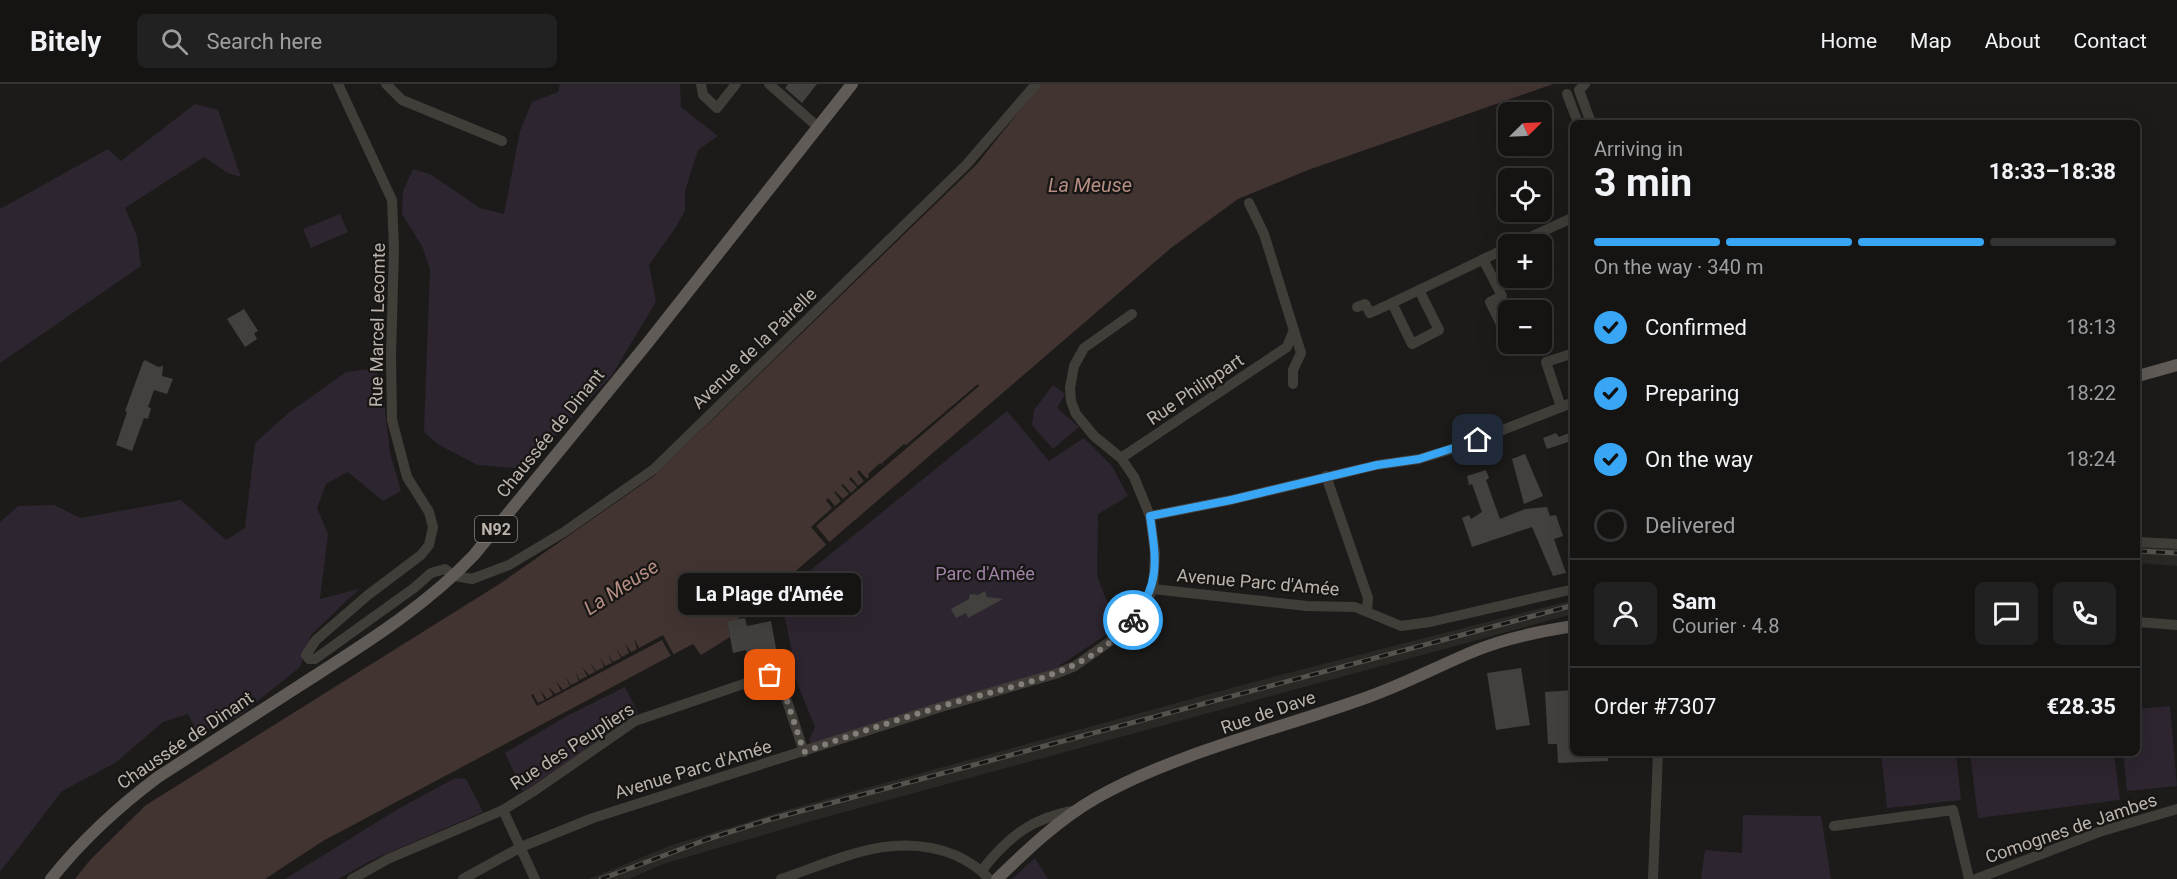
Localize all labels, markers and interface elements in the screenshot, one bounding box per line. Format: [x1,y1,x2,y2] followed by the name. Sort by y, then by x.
[137,14,557,68] search box
[30,25,101,58] text: Bitely
[158,25,191,58] icon: search
[206,29,322,54] text: Search here
[1821,29,1877,53] text: Home
[1910,29,1952,53] text: Map
[1985,29,2041,53] text: About
[2074,29,2147,53] text: Contact
[1498,102,1552,156] north arrow
[1498,102,1552,354] map controls
[1594,137,1683,161] text: Arriving in
[1989,159,2116,184] text: 18:33–18:38
[1594,160,1692,206] text: 3 min
[1498,168,1552,222] button: locate
[1048,173,1132,197] water label: La Meuse
[1498,234,1552,288] button: +
[365,243,389,407] street label: Rue Marcel Lecomte
[1594,255,1763,279] text: On the way · 340 m
[687,283,821,413] street label: Avenue de la Pairelle
[1498,300,1552,354] button: −
[1594,311,1627,344] icon: check
[1645,315,1747,340] text: Confirmed
[2066,315,2116,339] text: 18:13
[1143,349,1247,429] street label: Rue Philippart
[492,364,608,502] street label: Chaussée de Dinant
[1594,377,1627,410] icon: check
[1645,381,1739,406] text: Preparing
[2066,381,2116,405] text: 18:22
[1452,414,1503,465] pin
[1461,423,1494,456] icon: home
[1594,443,1627,476] icon: check
[1645,447,1753,472] text: On the way
[2066,447,2116,471] text: 18:24
[1645,513,1735,538] text: Delivered
[475,516,517,542] road number: N92
[579,554,663,620] water label: La Meuse
[935,563,1035,584] park label: Parc d'Amée
[1176,564,1340,600] street label: Avenue Parc d'Amée
[678,573,862,615] callout: La Plage d'Amée
[696,582,843,606] text: La Plage d'Amée
[1594,582,1657,645] button: person
[1975,582,2038,645] button: chat
[2053,582,2116,645] button: phone
[1672,589,1716,614] text: Sam
[1103,590,1163,650] courier
[1117,604,1150,637] icon: bike
[1672,614,1779,638] text: Courier · 4.8
[744,649,795,700] pin
[753,658,786,691] icon: bag
[1218,686,1318,738] street label: Rue de Dave
[113,687,257,793] street label: Chaussée de Dinant
[1594,694,1716,719] text: Order #7307
[2047,694,2116,719] text: €28.35
[506,698,638,794] street label: Rue des Peupliers
[612,735,774,803] street label: Avenue Parc d'Amée
[1982,789,2160,867] street label: Comognes de Jambes

